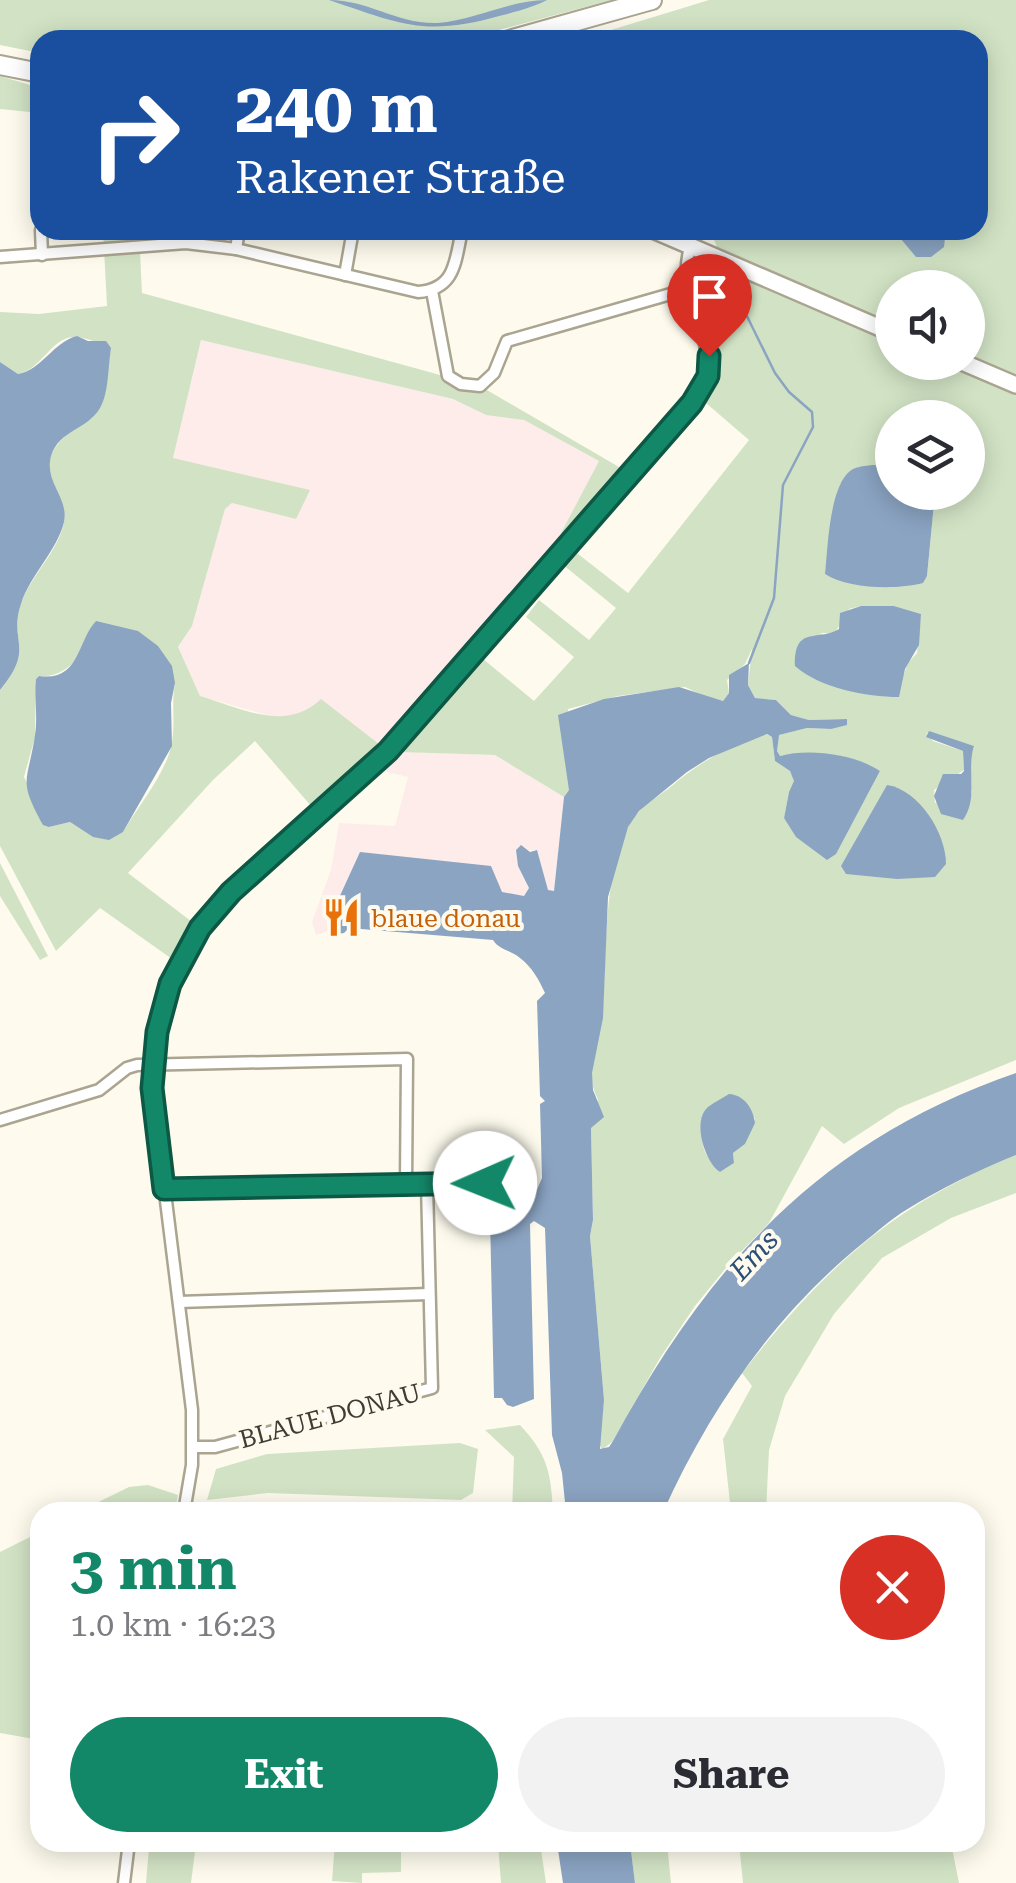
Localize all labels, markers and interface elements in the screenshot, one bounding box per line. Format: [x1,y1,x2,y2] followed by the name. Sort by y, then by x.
[235,67,438,149] text: 240 m
[70,70,200,200] icon: right
[235,151,566,204] text: Rakener Straße
[667,254,752,357] pin
[682,269,737,324] icon: arrive
[875,270,985,510] map controls
[875,270,985,380] button: sound
[875,400,985,510] button: layers
[320,897,362,939] restaurant icon: blaue donau
[371,904,521,933] place label: blaue donau
[433,1131,537,1235] position arrow
[722,1223,785,1287] water label: Ems
[236,1378,424,1454] street label: BLAUE DONAU
[70,1533,237,1604] text: 3 min
[840,1535,945,1640] button: close
[70,1606,276,1644] text: 1.0 km · 16:23
[70,1717,498,1832] button: Exit
[518,1717,945,1832] button: Share

